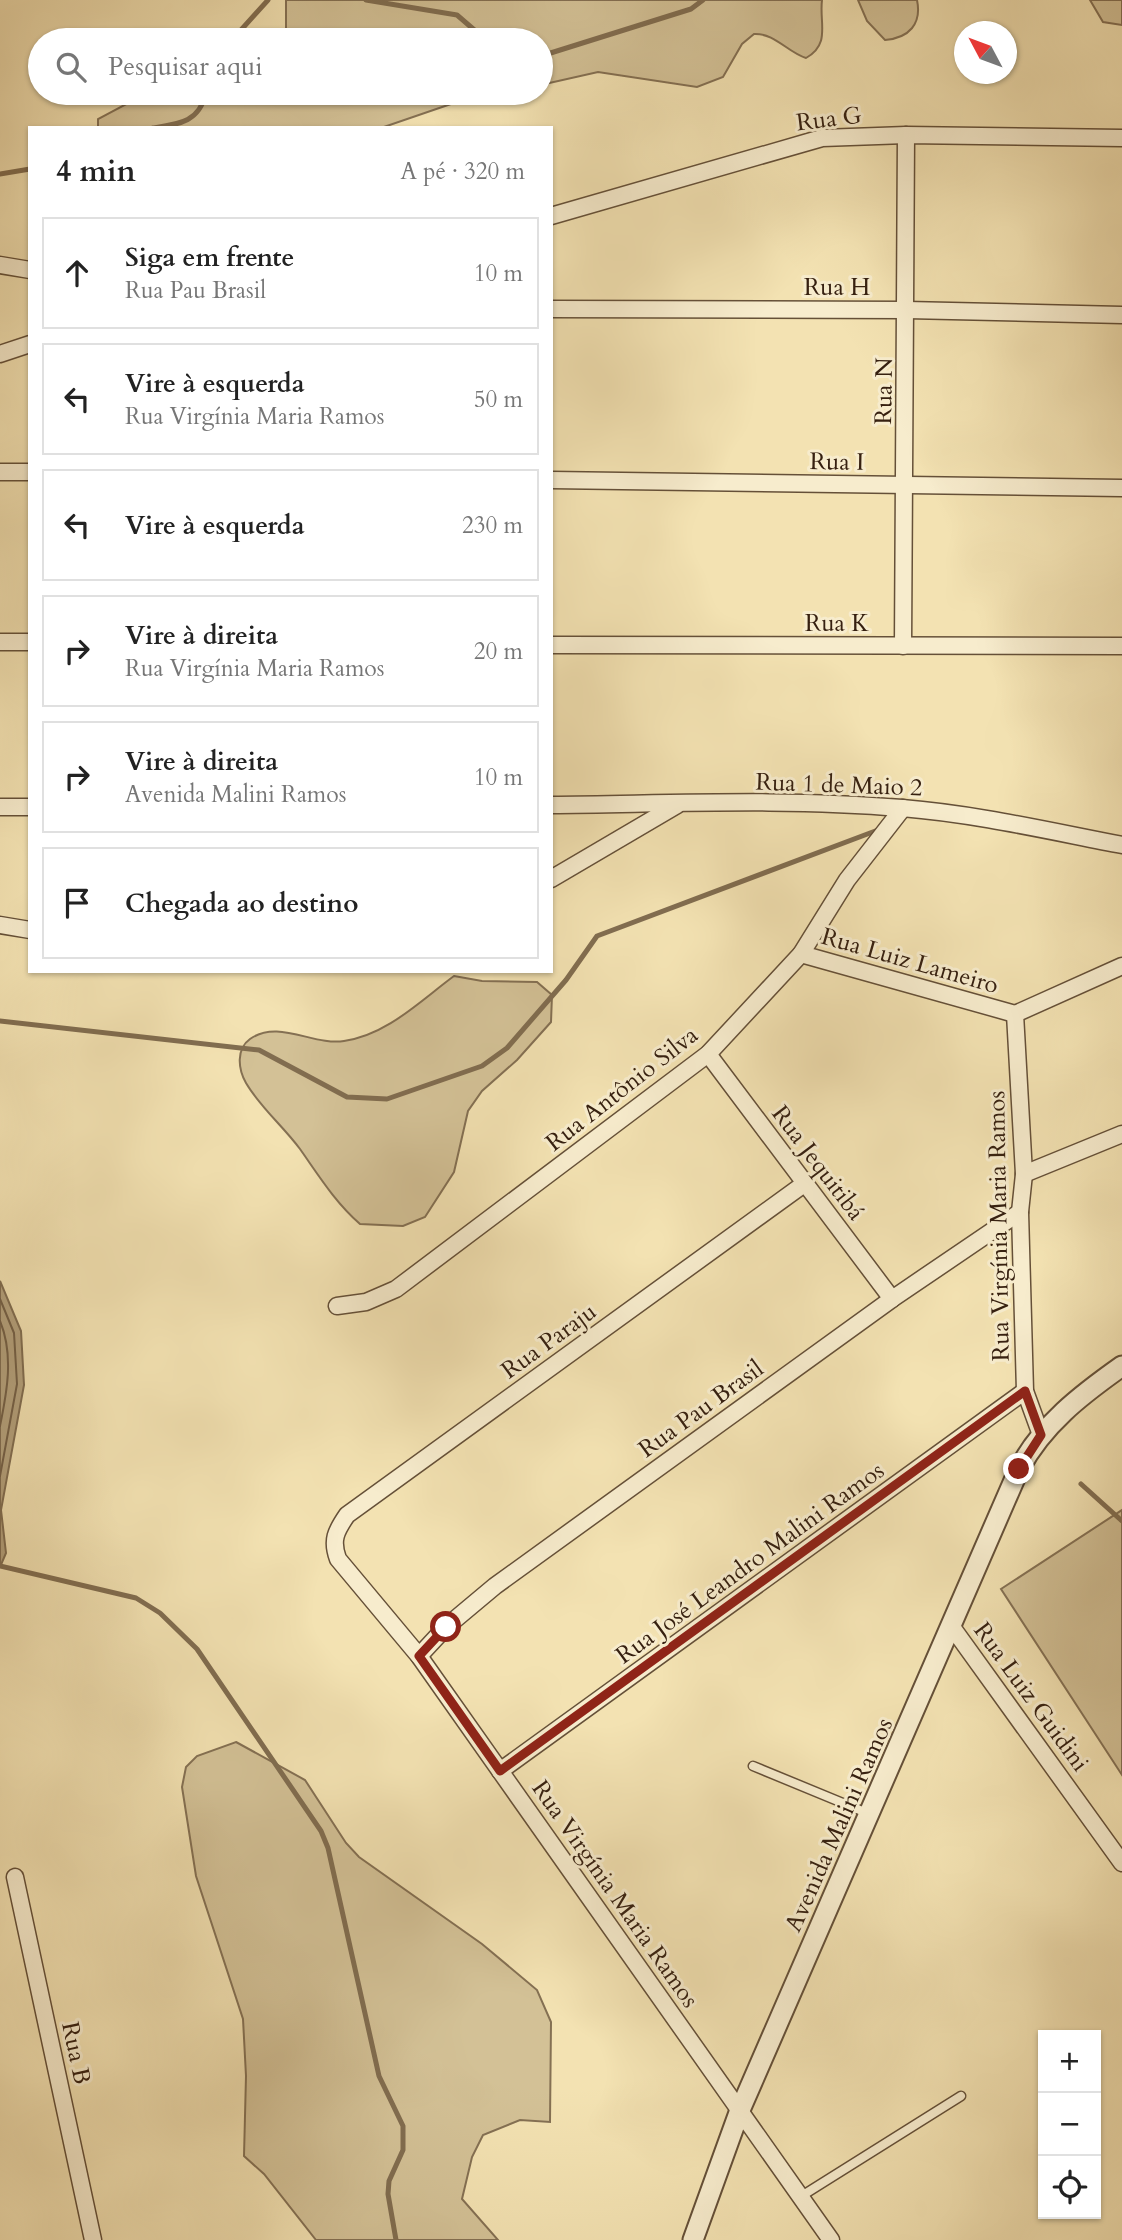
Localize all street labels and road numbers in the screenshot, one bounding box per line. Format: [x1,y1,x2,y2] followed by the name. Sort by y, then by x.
[794,99,864,139] street label: Rua G
[804,271,870,304] street label: Rua H
[867,357,901,425] street label: Rua N
[809,445,865,479] street label: Rua I
[805,607,869,640] street label: Rua K
[755,766,923,804] street label: Rua 1 de Maio 2
[818,920,1002,1002] street label: Rua Luiz Lameiro
[539,1019,706,1159] street label: Rua Antônio Silva
[980,1090,1018,1362] street label: Rua Virgínia Maria Ramos
[764,1099,872,1228] street label: Rua Jequitibá
[495,1295,603,1387] street label: Rua Paraju
[632,1352,770,1466] street label: Rua Pau Brasil
[609,1454,891,1672] street label: Rua José Leandro Malini Ramos
[966,1616,1097,1779] street label: Rua Luiz Guidini
[777,1713,901,1937] street label: Avenida Malini Ramos
[524,1774,706,2014] street label: Rua Virgínia Maria Ramos
[53,2019,99,2087] street label: Rua B

